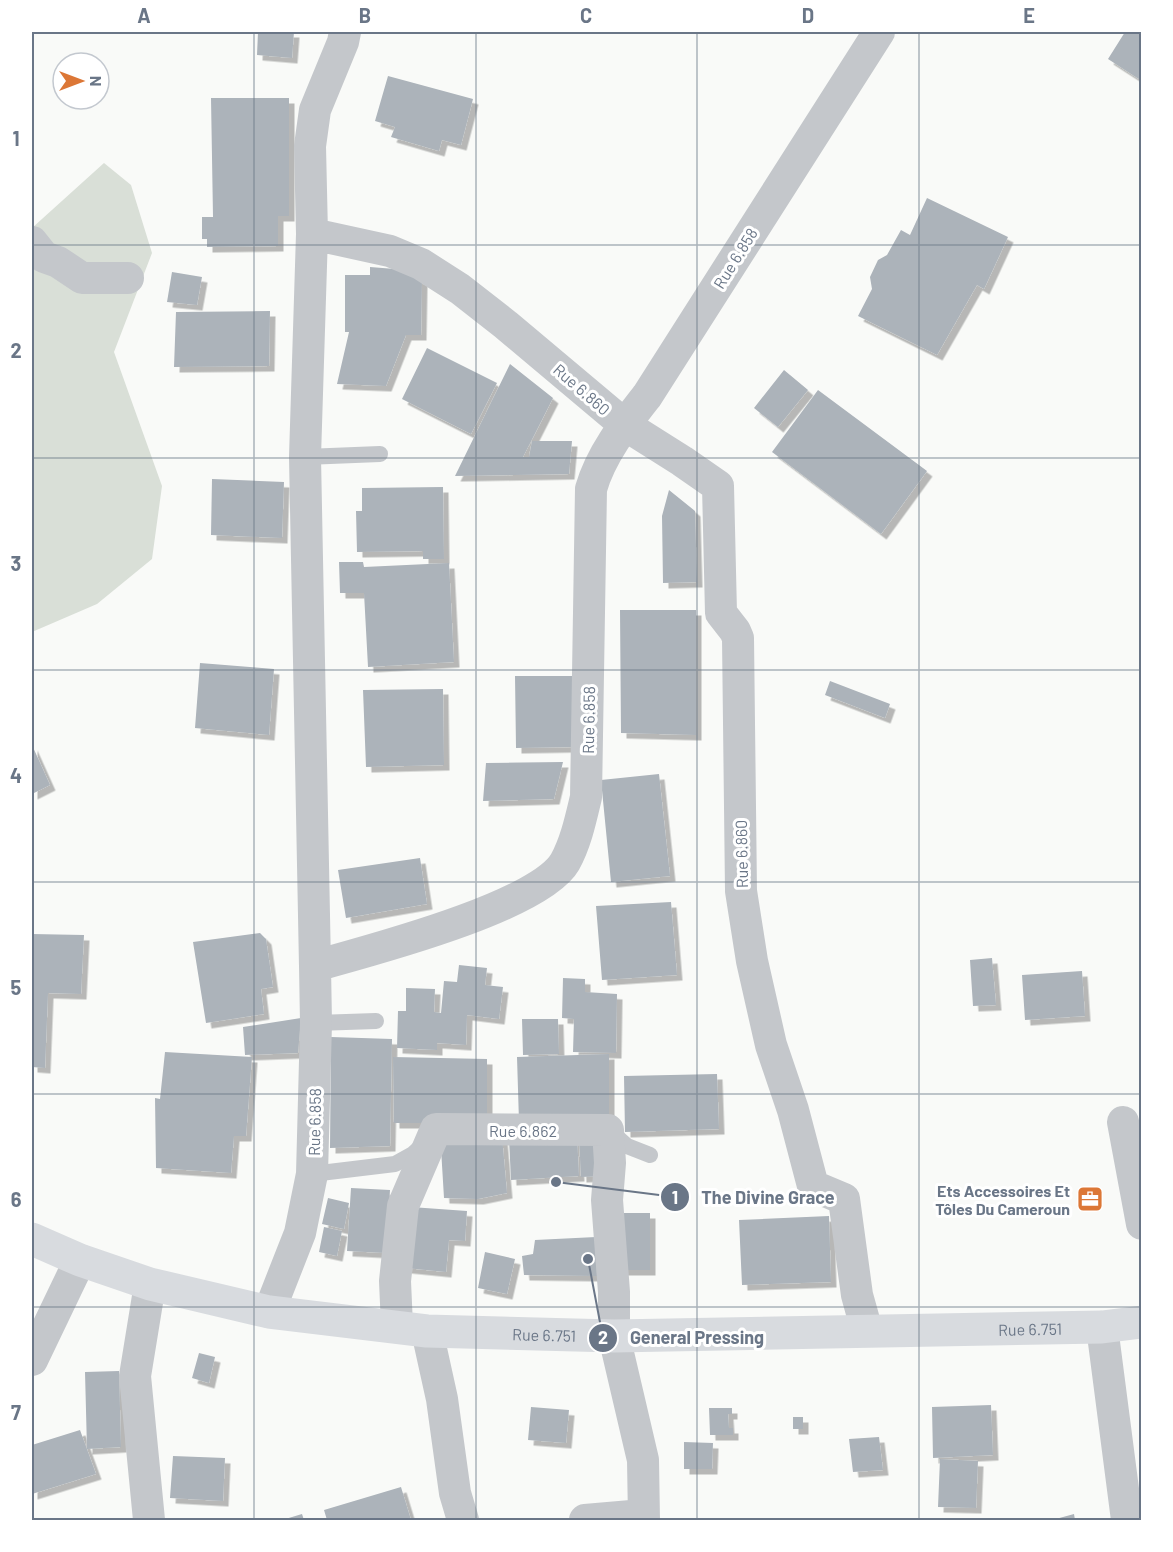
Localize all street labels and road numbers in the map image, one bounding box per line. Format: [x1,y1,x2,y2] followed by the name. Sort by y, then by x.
[709,224,761,292] street label: Rue 6.858
[550,359,614,419] street label: Rue 6.860
[578,686,598,754] street label: Rue 6.858
[731,820,751,888] street label: Rue 6.860
[304,1088,324,1156] street label: Rue 6.858
[489,1121,557,1140] street label: Rue 6.862
[998,1318,1062,1338] street label: Rue 6.751
[512,1324,576,1344] street label: Rue 6.751

